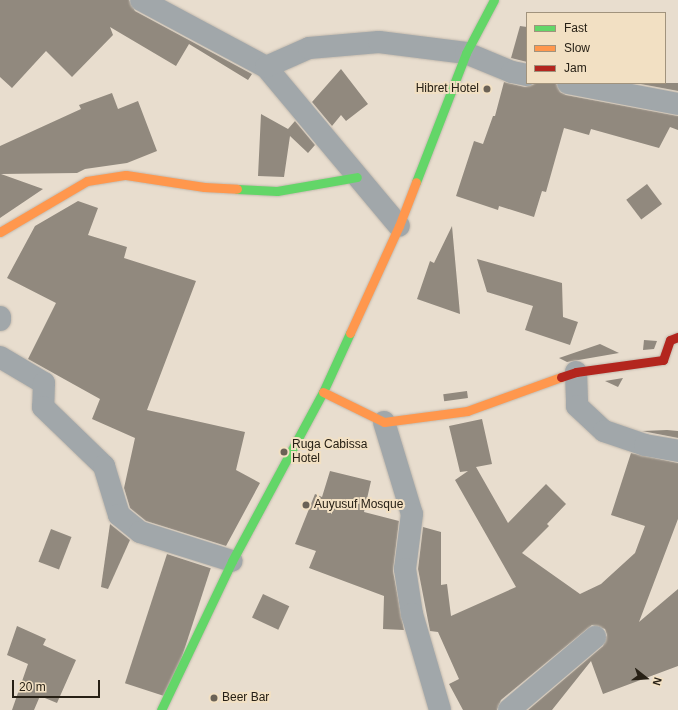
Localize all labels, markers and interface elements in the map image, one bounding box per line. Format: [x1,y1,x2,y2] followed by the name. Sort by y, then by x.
[526,12,666,84] legend
[564,21,587,35] text: Fast
[564,41,590,55] text: Slow
[564,61,587,75] text: Jam
[416,82,479,96] place label: Hibret Hotel
[482,84,492,94] marker: Hibret Hotel
[292,438,367,466] place label: Ruga Cabissa Hotel
[279,447,289,457] marker: Ruga Cabissa Hotel
[314,498,403,512] place label: Auyusuf Mosque
[301,500,311,510] marker: Auyusuf Mosque
[626,658,666,698] north arrow
[14,672,102,698] scale bar
[651,676,664,687] text: N
[19,680,46,694] text: 20 m
[222,691,269,705] place label: Beer Bar
[209,693,219,703] marker: Beer Bar

